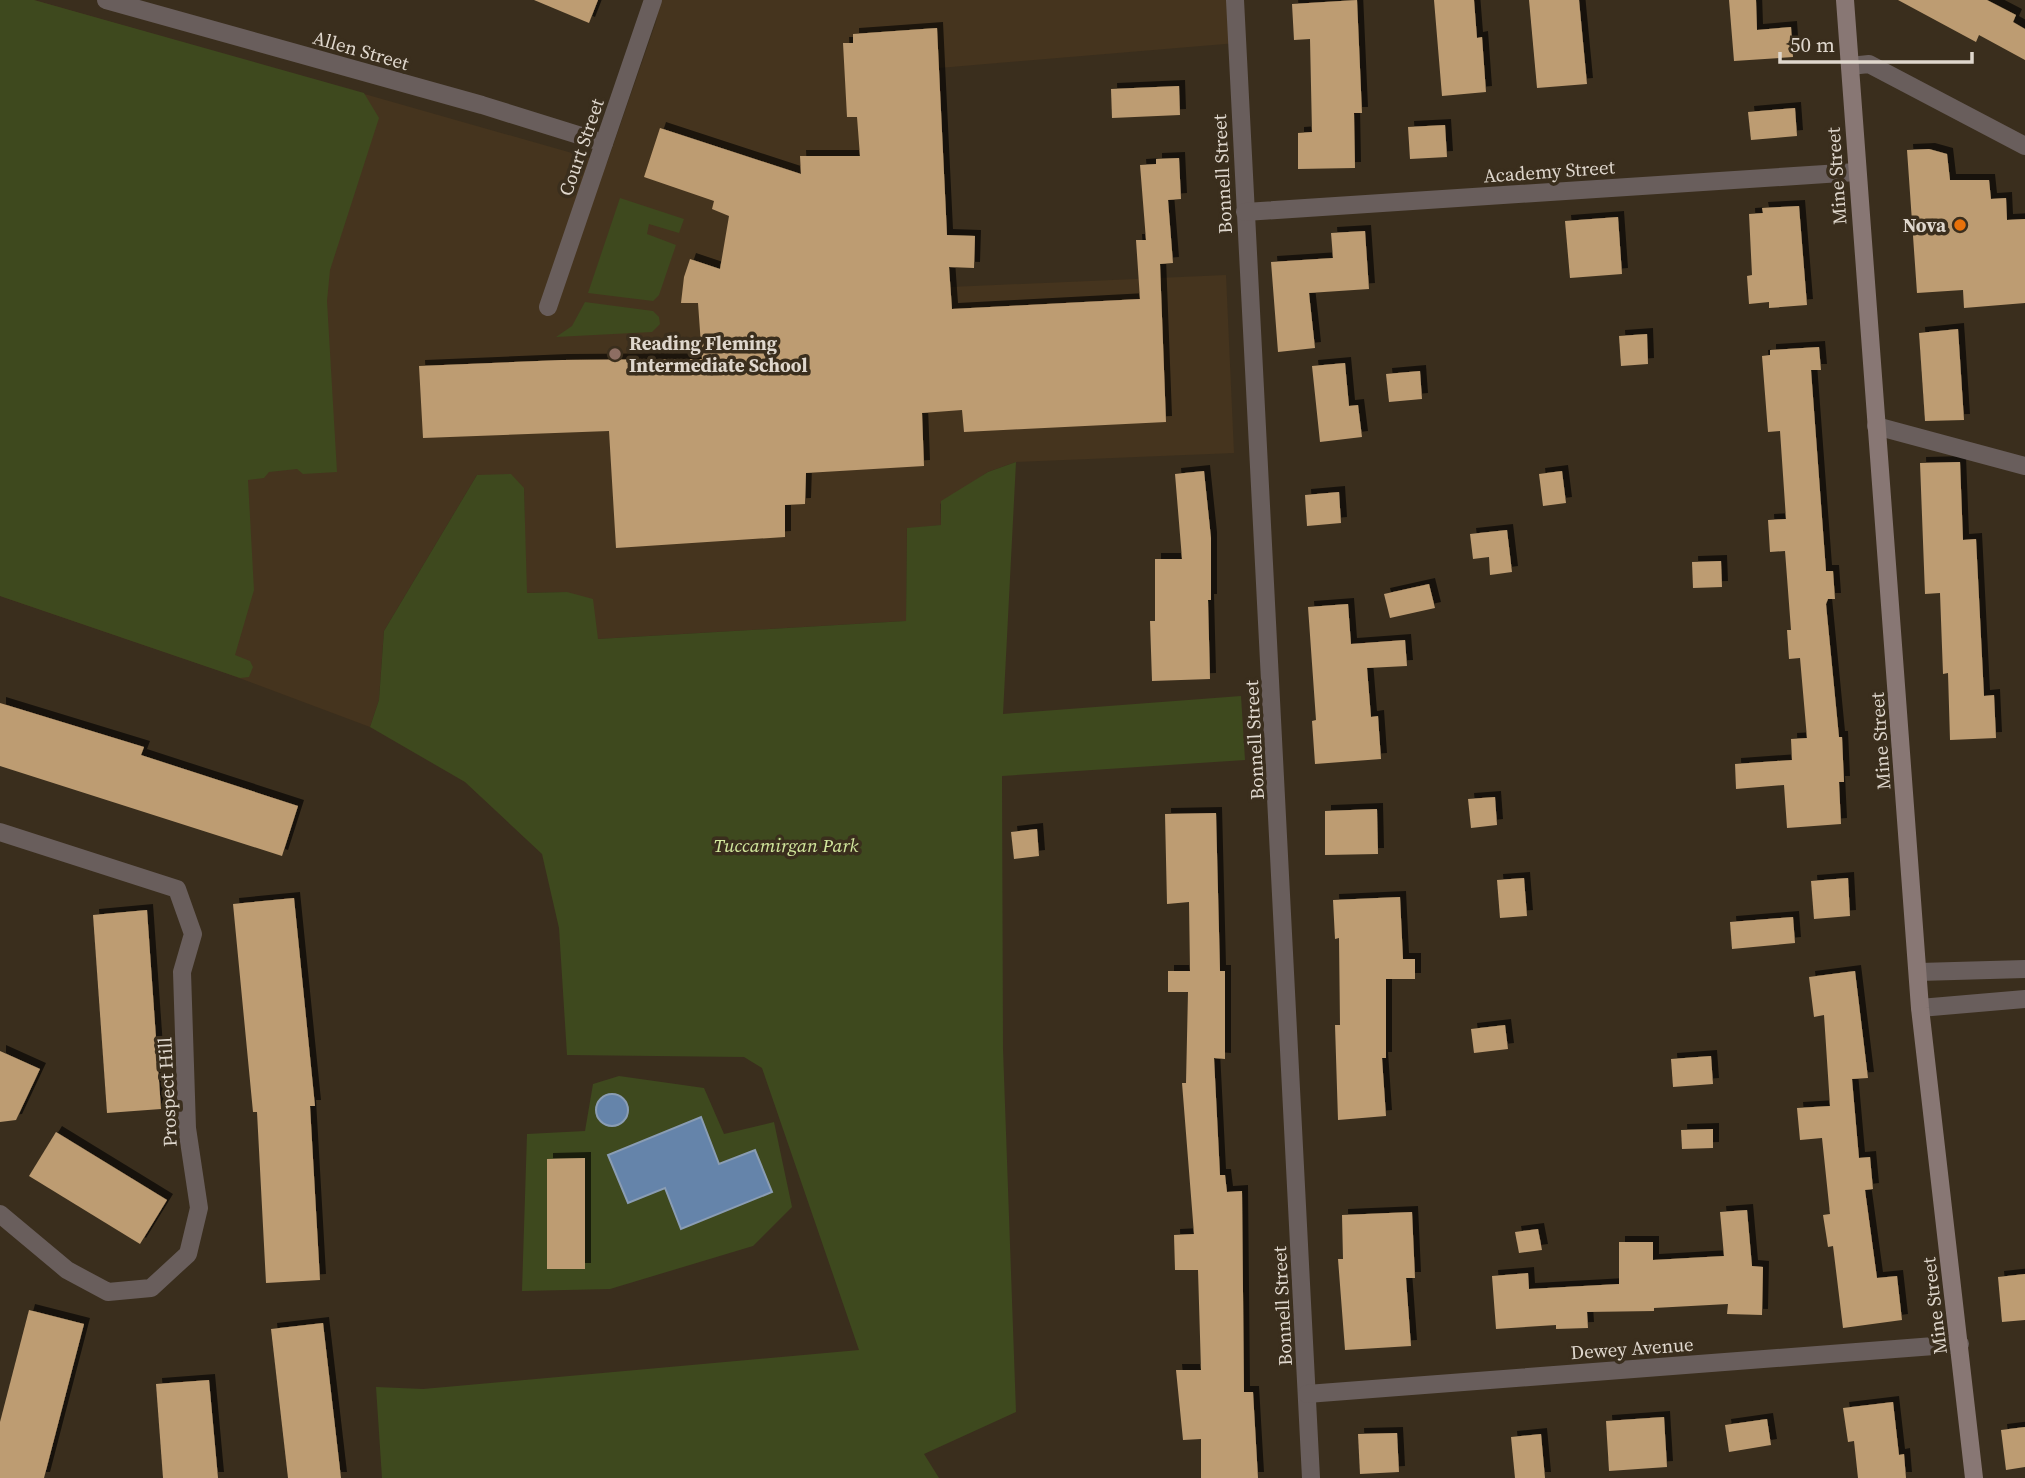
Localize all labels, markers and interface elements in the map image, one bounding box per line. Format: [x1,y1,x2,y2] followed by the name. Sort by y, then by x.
[1780,21,1972,65] scale bar
[310,24,413,76] street label: Allen Street
[1790,30,1835,59] text: 50 m
[552,94,610,199] street label: Court Street
[1206,113,1238,234] street label: Bonnell Street
[1820,126,1852,226] street label: Mine Street
[1483,153,1616,189] street label: Academy Street
[1903,212,1947,238] place label: Nova
[1952,217,1968,233] marker: Nova
[629,330,808,378] place label: Reading Fleming Intermediate School
[607,346,623,362] marker: Reading Fleming Intermediate School
[1238,679,1270,800] street label: Bonnell Street
[1864,691,1896,791] street label: Mine Street
[713,832,859,858] park label: Tuccamirgan Park
[151,1036,183,1148] street label: Prospect Hill
[1266,1245,1298,1366] street label: Bonnell Street
[1915,1255,1953,1356] street label: Mine Street
[1570,1331,1694,1365] street label: Dewey Avenue

